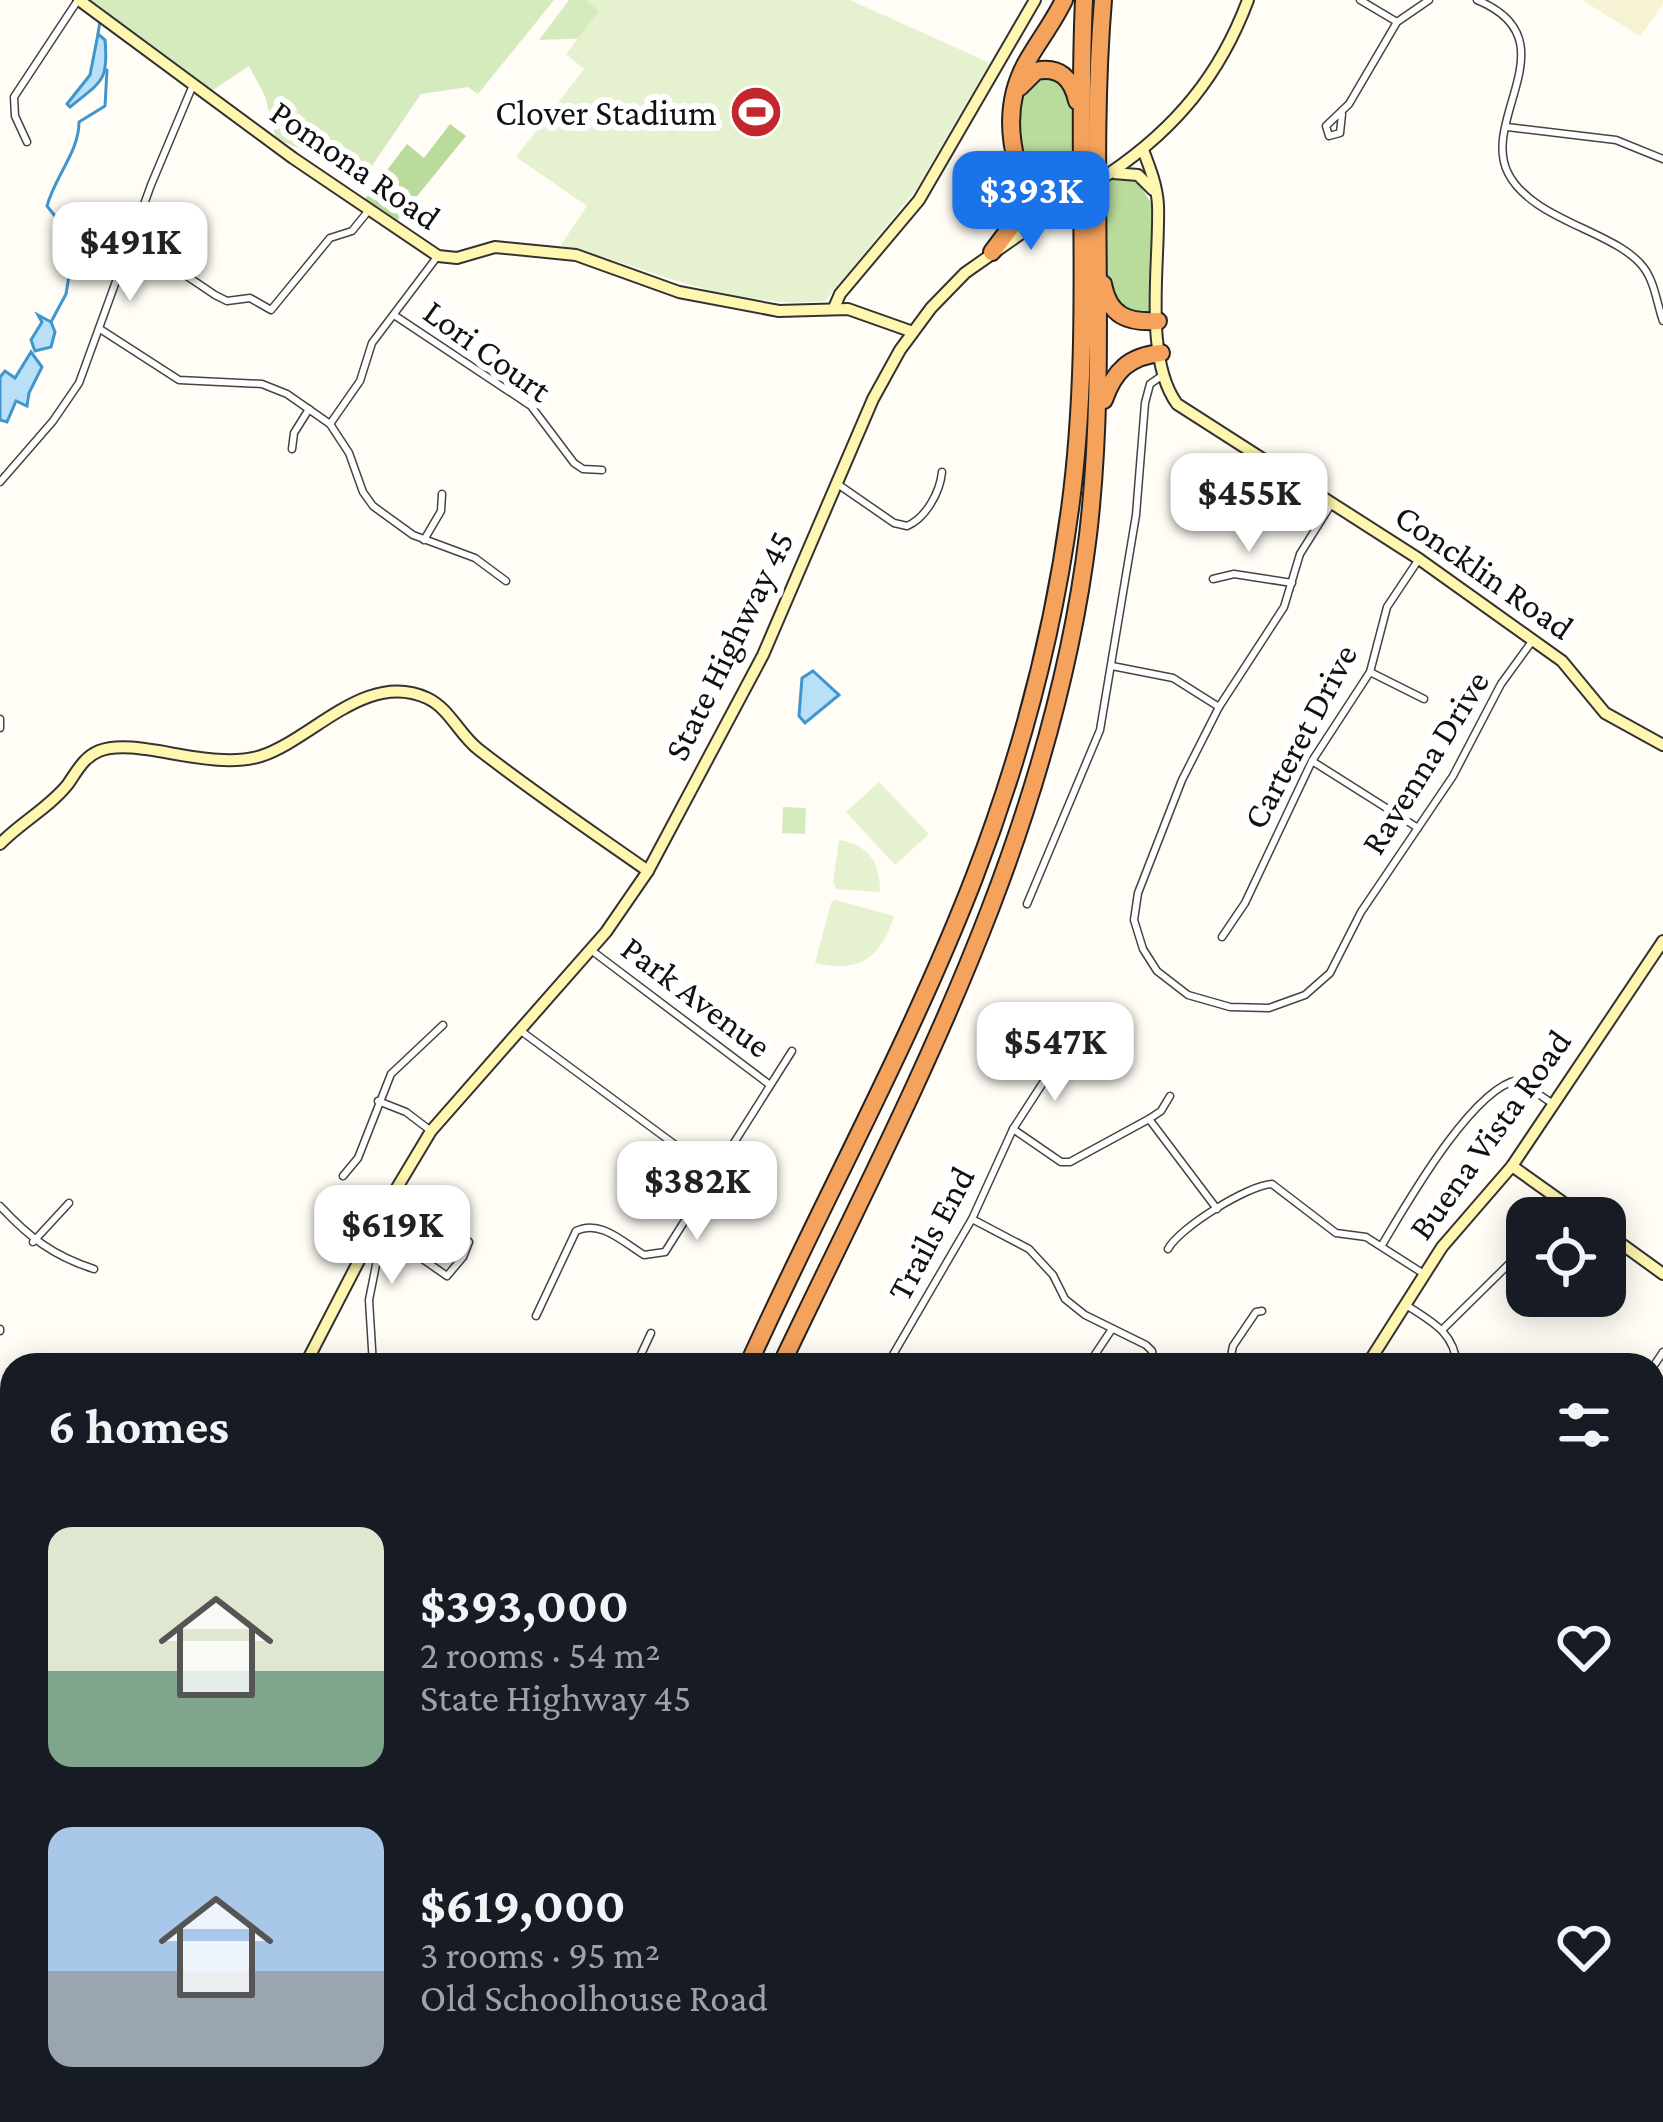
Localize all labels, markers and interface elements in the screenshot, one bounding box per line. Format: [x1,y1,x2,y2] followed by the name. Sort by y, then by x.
[728,84,784,140] sports icon: Clover Stadium
[263,92,448,238] street label: Pomona Road
[495,93,717,133] place label: Clover Stadium
[947,151,1115,253] pin: $393K
[979,168,1083,211] text: $393K
[46,202,214,304] pin: $491K
[79,219,181,262] text: $491K
[416,291,560,411] street label: Lori Court
[1165,453,1333,555] pin: $455K
[1198,470,1300,513] text: $455K
[1388,496,1581,648] street label: Concklin Road
[656,524,802,767] street label: State Highway 45
[1235,638,1365,835] street label: Carteret Drive
[1353,663,1497,862] street label: Ravenna Drive
[614,928,779,1066] street label: Park Avenue
[971,1002,1139,1104] pin: $547K
[1004,1019,1106,1062] text: $547K
[1400,1022,1579,1247] street label: Buena Vista Road
[613,1141,781,1243] pin: $382K
[644,1158,750,1201] text: $382K
[879,1160,983,1307] street label: Trails End
[308,1185,476,1287] pin: $619K
[1506,1197,1626,1317] map controls
[1506,1197,1626,1317] button: locate
[341,1202,443,1245] text: $619K
[1551,1392,1617,1458] icon: filters
[48,1397,229,1454] text: 6 homes
[144,1575,288,1719] icon: home
[420,1576,629,1633] text: $393,000
[1551,1614,1617,1680] icon: heart
[420,1633,660,1676] text: 2 rooms · 54 m²
[420,1676,691,1719] text: State Highway 45
[144,1875,288,2019] icon: home
[420,1876,626,1933] text: $619,000
[1551,1914,1617,1980] icon: heart
[420,1933,660,1976] text: 3 rooms · 95 m²
[420,1976,768,2019] text: Old Schoolhouse Road

